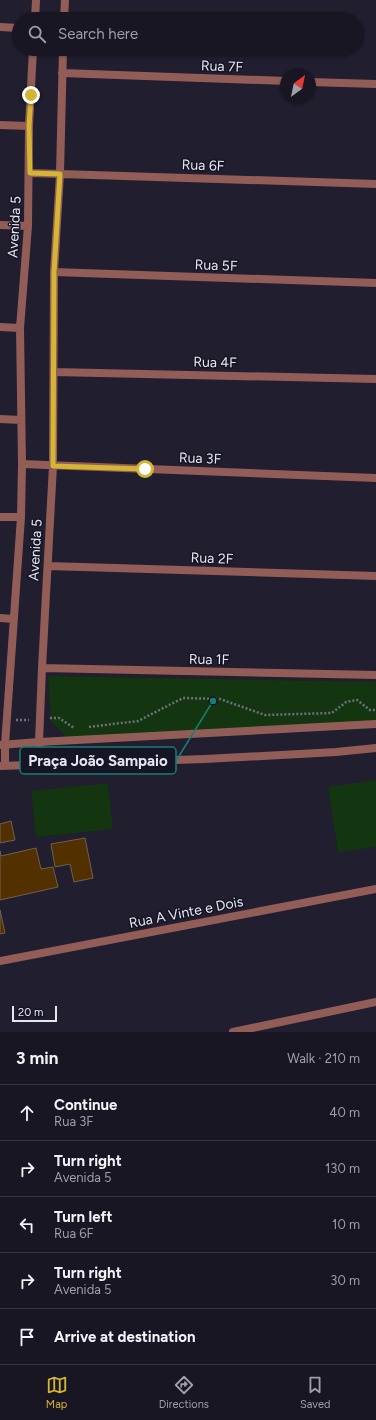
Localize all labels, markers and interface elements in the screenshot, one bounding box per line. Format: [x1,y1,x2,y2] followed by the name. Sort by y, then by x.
[12,12,364,56] search box
[26,23,48,45] icon: search
[58,25,138,43] text: Search here
[201,57,244,76] street label: Rua 7F
[280,68,316,104] north arrow
[22,86,40,104] route end
[181,156,225,175] street label: Rua 6F
[4,196,25,258] street label: Avenida 5
[194,256,238,275] street label: Rua 5F
[193,354,237,371] street label: Rua 4F
[178,449,222,468] street label: Rua 3F
[136,460,154,478] route start
[25,519,46,581] street label: Avenida 5
[190,549,234,568] street label: Rua 2F
[189,651,230,668] street label: Rua 1F
[20,747,176,774] callout: Praça João Sampaio
[28,752,168,770] text: Praça João Sampaio
[128,893,245,932] street label: Rua A Vinte e Dois
[12,1004,57,1023] scale bar
[18,1006,43,1019] text: 20 m
[16,1048,58,1068] text: 3 min
[287,1051,360,1066] text: Walk · 210 m
[54,1096,117,1114] text: Continue
[16,1102,38,1124] icon: ahead
[329,1105,360,1120] text: 40 m
[54,1114,93,1129] text: Rua 3F
[54,1152,122,1170] text: Turn right
[16,1158,38,1180] icon: right
[325,1161,360,1176] text: 130 m
[54,1170,112,1185] text: Avenida 5
[54,1208,112,1226] text: Turn left
[16,1214,38,1236] icon: left
[332,1217,360,1232] text: 10 m
[54,1226,94,1241] text: Rua 6F
[54,1264,122,1282] text: Turn right
[16,1270,38,1292] icon: right
[330,1273,360,1288] text: 30 m
[54,1282,112,1297] text: Avenida 5
[16,1326,38,1348] icon: arrive
[54,1328,195,1346] text: Arrive at destination
[46,1374,68,1411] tab: Map
[159,1374,209,1411] tab: Directions
[300,1374,330,1411] tab: Saved

